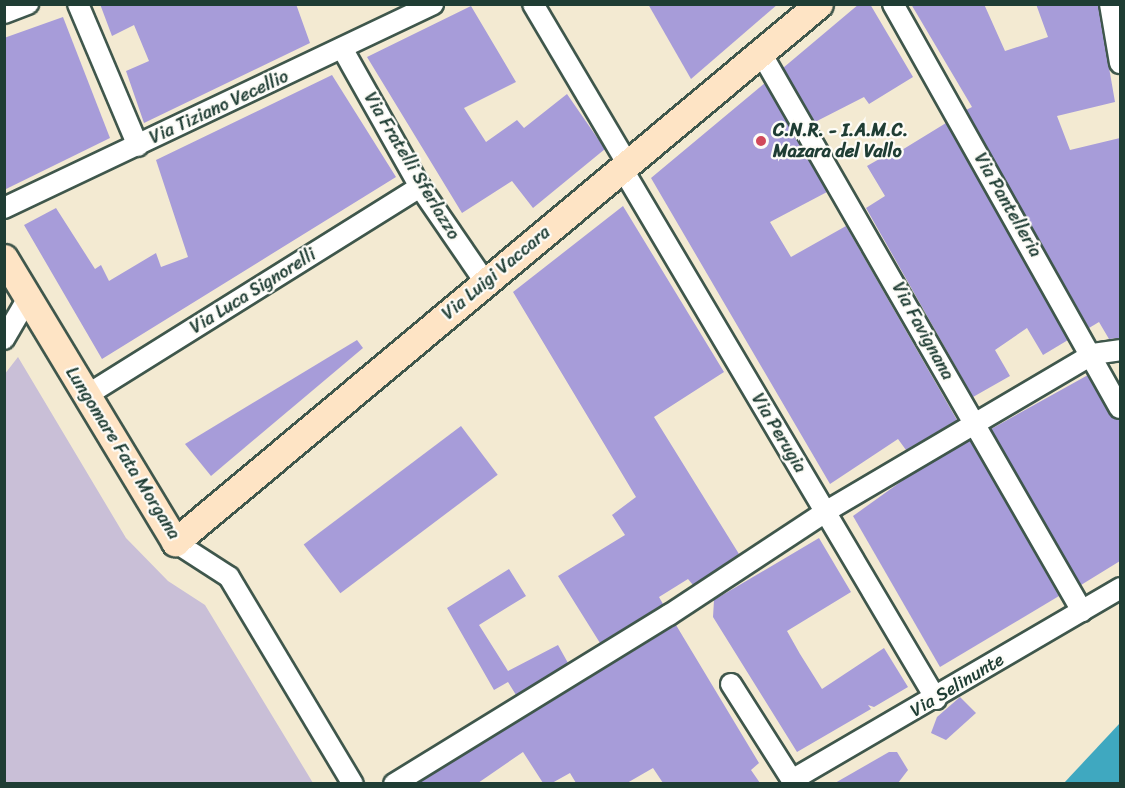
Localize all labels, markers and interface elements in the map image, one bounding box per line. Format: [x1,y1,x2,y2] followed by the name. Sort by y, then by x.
[146,65,292,149] street label: Via Tiziano Vecellio
[359,88,465,244] street label: Via Fratelli Sferlazzo
[773,120,908,162] place label: C.N.R. - I.A.M.C. Mazara del Vallo
[754,134,768,148] marker: C.N.R. - I.A.M.C. Mazara del Vallo
[970,149,1046,261] street label: Via Pantelleria
[438,222,554,324] street label: Via Luigi Vaccara
[186,243,320,339] street label: Via Luca Signorelli
[887,278,959,384] street label: Via Favignana
[61,363,185,543] street label: Lungomare Fata Morgana
[747,389,811,477] street label: Via Perugia
[906,648,1008,722] street label: Via Selinunte

